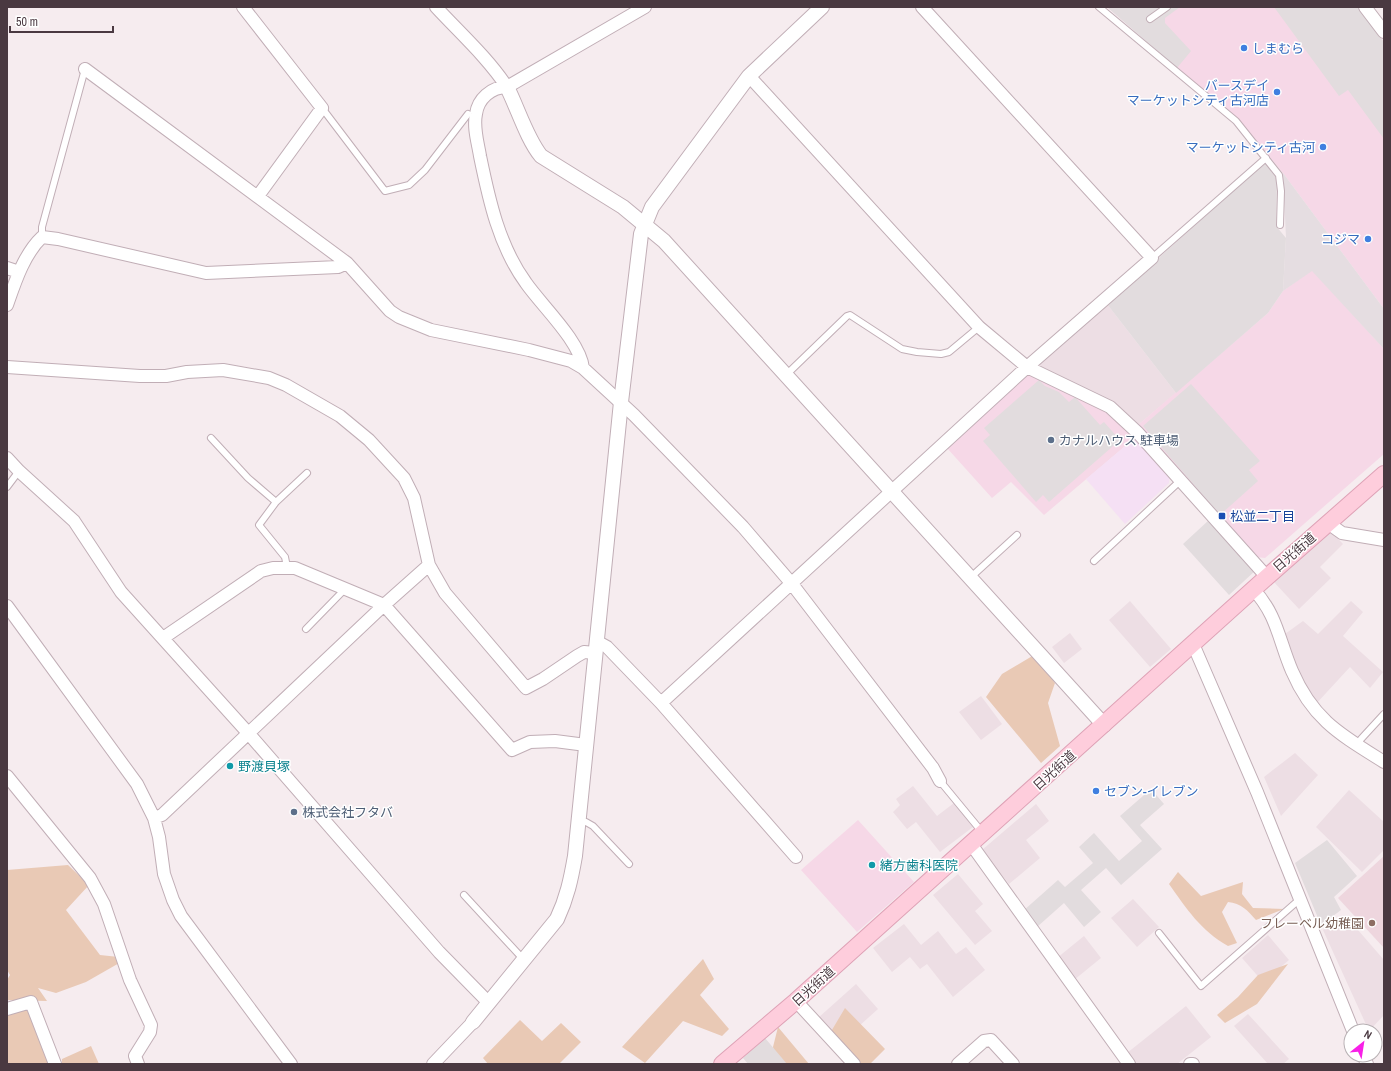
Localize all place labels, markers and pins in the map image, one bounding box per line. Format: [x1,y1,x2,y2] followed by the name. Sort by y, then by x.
[1252,40,1304,57] place label: しまむら
[1239,43,1249,53] marker: しまむら
[1127,77,1269,109] place label: バースデイ マーケットシティ古河店
[1272,87,1282,97] marker: バースデイ マーケットシティ古河店
[1186,139,1315,156] place label: マーケットシティ古河
[1318,142,1328,152] marker: マーケットシティ古河
[1321,231,1360,248] place label: コジマ
[1363,234,1373,244] marker: コジマ
[1059,432,1179,449] place label: カナルハウス 駐車場
[1046,435,1056,445] marker: カナルハウス 駐車場
[1230,508,1295,525] place label: 松並二丁目
[1217,511,1227,521] marker: 松並二丁目
[238,758,290,775] place label: 野渡貝塚
[225,761,235,771] marker: 野渡貝塚
[1104,783,1199,800] place label: セブン-イレブン
[1091,786,1101,796] marker: セブン-イレブン
[302,804,393,821] place label: 株式会社フタバ
[289,807,299,817] marker: 株式会社フタバ
[880,857,958,874] place label: 緒方歯科医院
[867,860,877,870] marker: 緒方歯科医院
[1260,915,1364,932] place label: フレーベル幼稚園
[1367,918,1377,928] marker: フレーベル幼稚園

